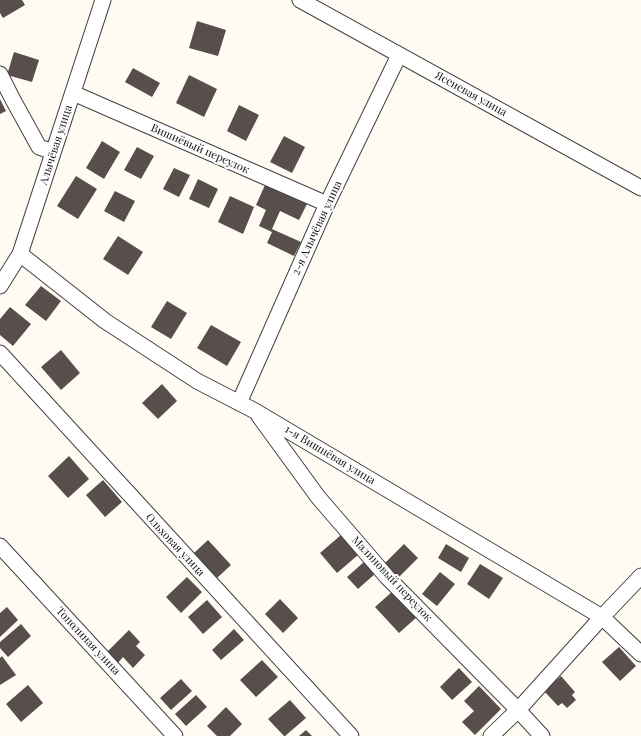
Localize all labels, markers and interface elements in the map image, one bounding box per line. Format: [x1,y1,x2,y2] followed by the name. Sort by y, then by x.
[433,69,509,119] street label: Ясеневая улица
[37,103,75,187] street label: Алычёвая улица
[149,121,251,177] street label: Вишнёвый переулок
[289,179,345,277] street label: 2-я Алычёвая улица
[282,423,378,487] street label: 1-я Вишнёвая улица
[143,511,207,579] street label: Ольховая улица
[349,534,435,624] street label: Малиновый переулок
[53,604,123,678] street label: Тополиная улица

